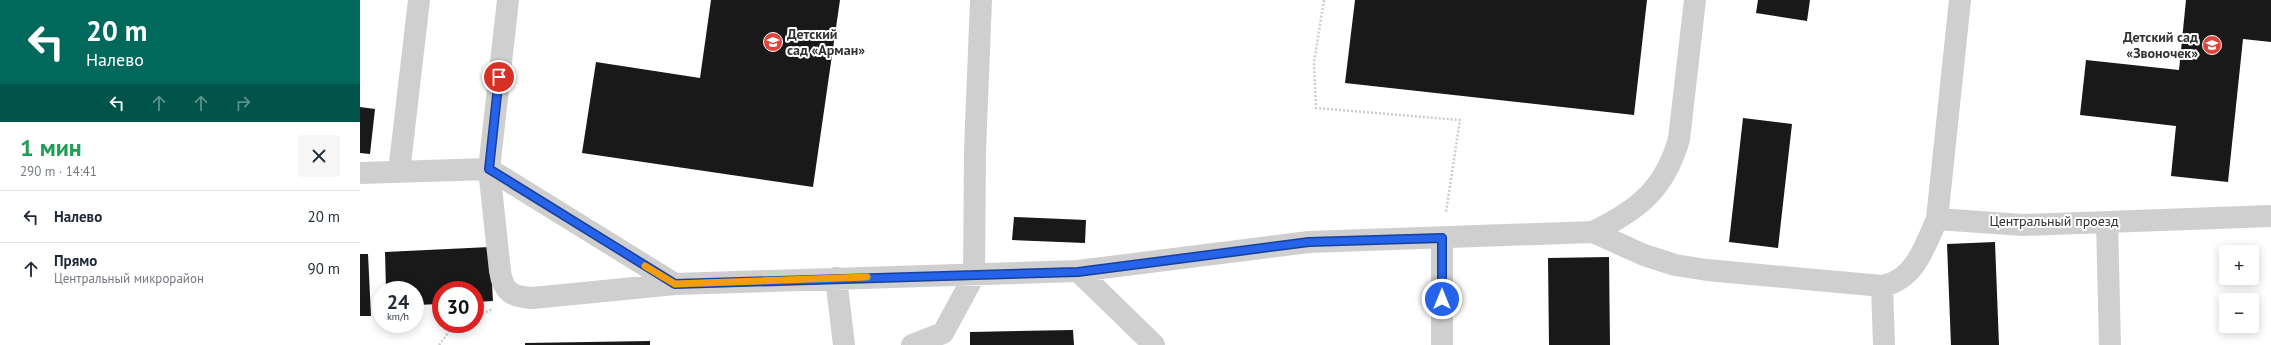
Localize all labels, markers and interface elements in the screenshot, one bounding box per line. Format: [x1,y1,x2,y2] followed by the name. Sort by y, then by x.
[86,12,147,49] text: 20 m
[20,16,72,68] icon: left
[787,25,865,59] place label: Детский сад «Арман»
[2123,28,2198,62] place label: Детский сад «Звоночек»
[762,31,784,53] school or university icon: Детский сад «Арман»
[2201,34,2223,56] school or university icon: Детский сад «Звоночек»
[86,48,144,71] text: Налево
[482,60,516,94] pin
[488,66,510,88] icon: arrive
[106,92,128,114] icon: left
[148,92,170,114] icon: ahead
[190,92,212,114] icon: ahead
[232,92,254,114] icon: right
[20,132,82,163] text: 1 мин
[298,135,340,177] button: close
[20,163,97,180] text: 290 m · 14:41
[20,206,42,228] icon: left
[54,207,102,226] text: Налево
[307,207,340,226] text: 20 m
[1989,212,2119,230] street label: Центральный проезд
[2219,245,2259,333] map controls
[2219,245,2259,285] button: +
[54,251,97,270] text: Прямо
[20,258,42,280] icon: ahead
[307,259,340,278] text: 90 m
[54,270,204,287] text: Центральный микрорайон
[1421,278,1463,320] position arrow
[432,281,484,333] speed limit sign: 30
[387,289,409,315] text: 24
[2219,293,2259,333] button: −
[387,310,409,323] text: km/h

